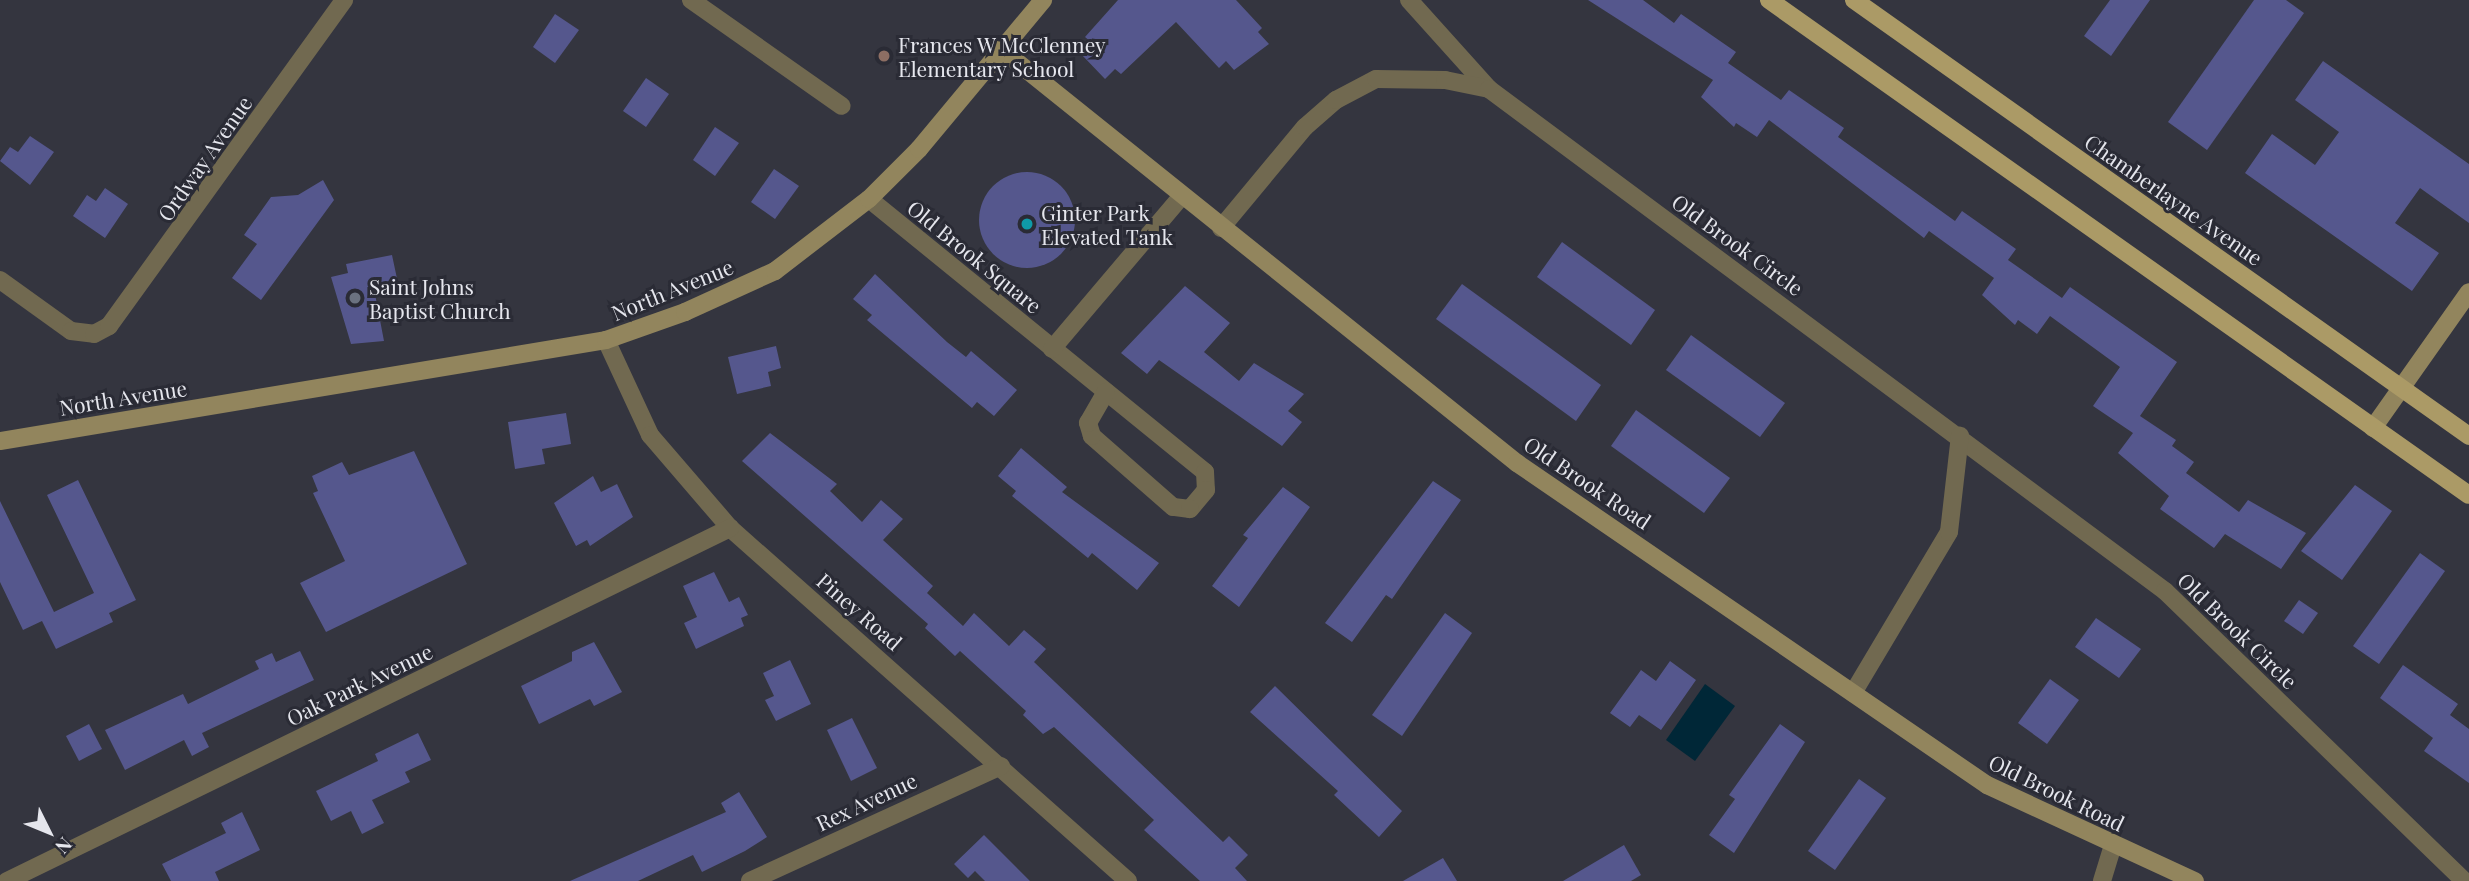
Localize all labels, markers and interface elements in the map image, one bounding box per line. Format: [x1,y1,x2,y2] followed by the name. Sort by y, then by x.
[898,31,1107,81] place label: Frances W McClenney Elementary School
[876,48,892,64] marker: Frances W McClenney Elementary School
[151,90,257,226] street label: Ordway Avenue
[2080,128,2268,270] street label: Chamberlayne Avenue
[1667,188,1809,300] street label: Old Brook Circle
[903,194,1047,318] street label: Old Brook Square
[1041,199,1174,249] place label: Ginter Park Elevated Tank
[1019,216,1035,232] marker: Ginter Park Elevated Tank
[607,253,737,325] street label: North Avenue
[369,273,511,323] place label: Saint Johns Baptist Church
[347,290,363,306] marker: Saint Johns Baptist Church
[57,374,189,420] street label: North Avenue
[1520,430,1656,534] street label: Old Brook Road
[812,567,908,655] street label: Piney Road
[2173,567,2303,693] street label: Old Brook Circle
[281,638,437,730] street label: Oak Park Avenue
[1985,748,2129,836] street label: Old Brook Road
[811,766,921,836] street label: Rex Avenue
[14,797,84,867] north arrow
[50,832,79,860] text: N

